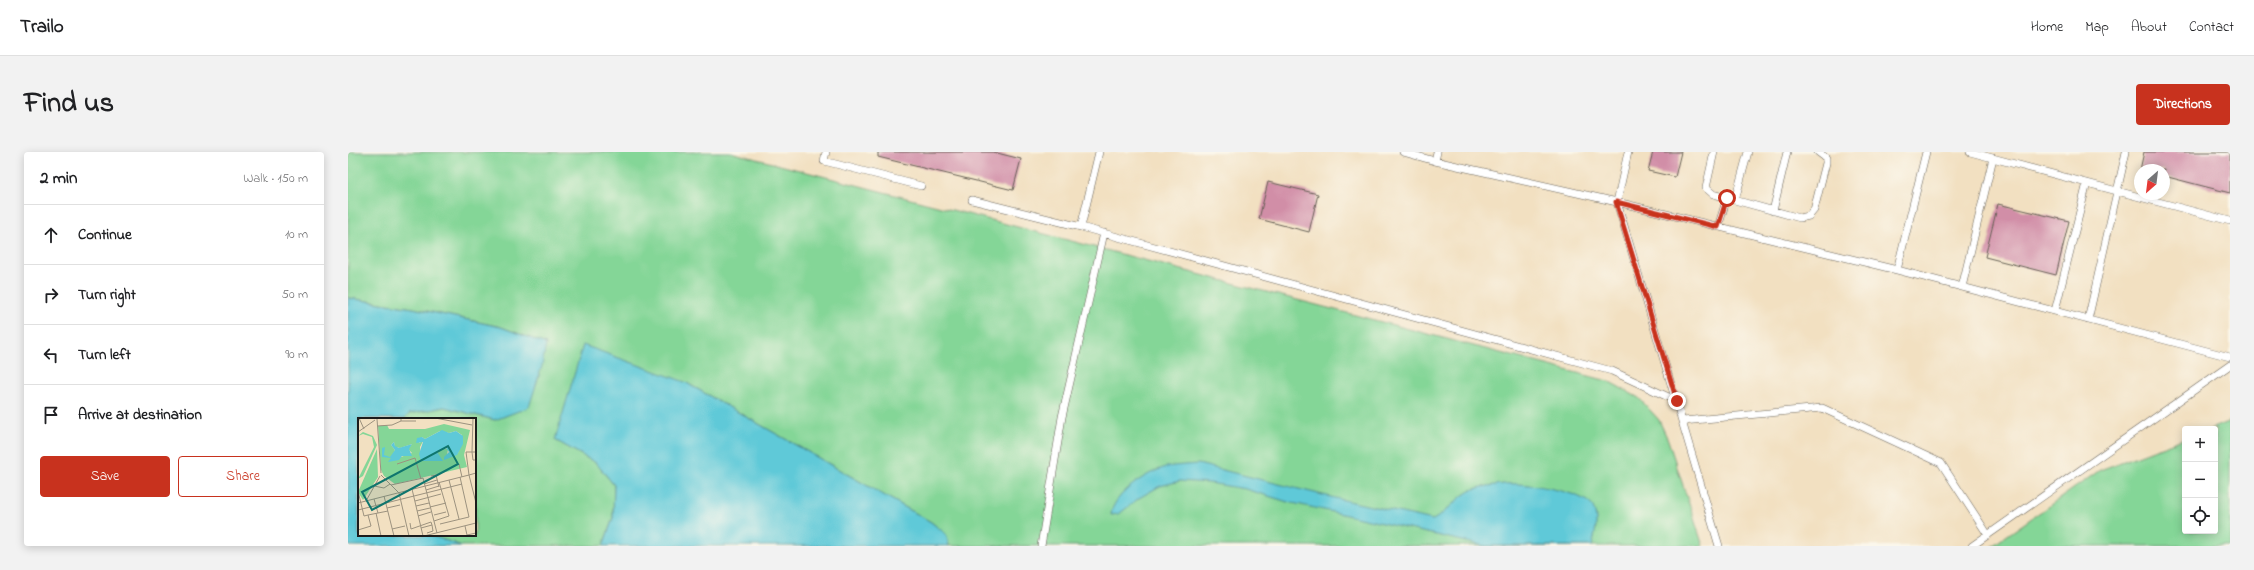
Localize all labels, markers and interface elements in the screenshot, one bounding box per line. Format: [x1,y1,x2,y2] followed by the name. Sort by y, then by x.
[20,14,64,41] text: Trailo
[2031,17,2063,38] text: Home
[2085,17,2109,38] text: Map
[2131,17,2167,38] text: About
[2189,17,2234,38] text: Contact
[24,84,114,125] text: Find us
[2136,84,2230,125] button: Directions
[2134,164,2170,200] north arrow
[40,166,77,191] text: 2 min
[243,169,308,188] text: Walk · 150 m
[1718,189,1736,207] route start
[40,224,62,246] icon: ahead
[78,224,132,246] text: Continue
[285,225,308,244] text: 10 m
[40,284,62,306] icon: right
[78,284,136,306] text: Turn right
[282,285,308,304] text: 50 m
[40,344,62,366] icon: left
[78,344,131,366] text: Turn left
[285,345,308,364] text: 90 m
[1668,392,1686,410] route end
[40,404,62,426] icon: arrive
[78,404,202,426] text: Arrive at destination
[358,418,476,536] inset map
[2182,426,2218,534] map controls
[2182,426,2218,462] button: +
[40,456,170,497] button: Save
[178,456,308,497] button: Share
[2182,462,2218,498] button: −
[2182,498,2218,534] button: locate

